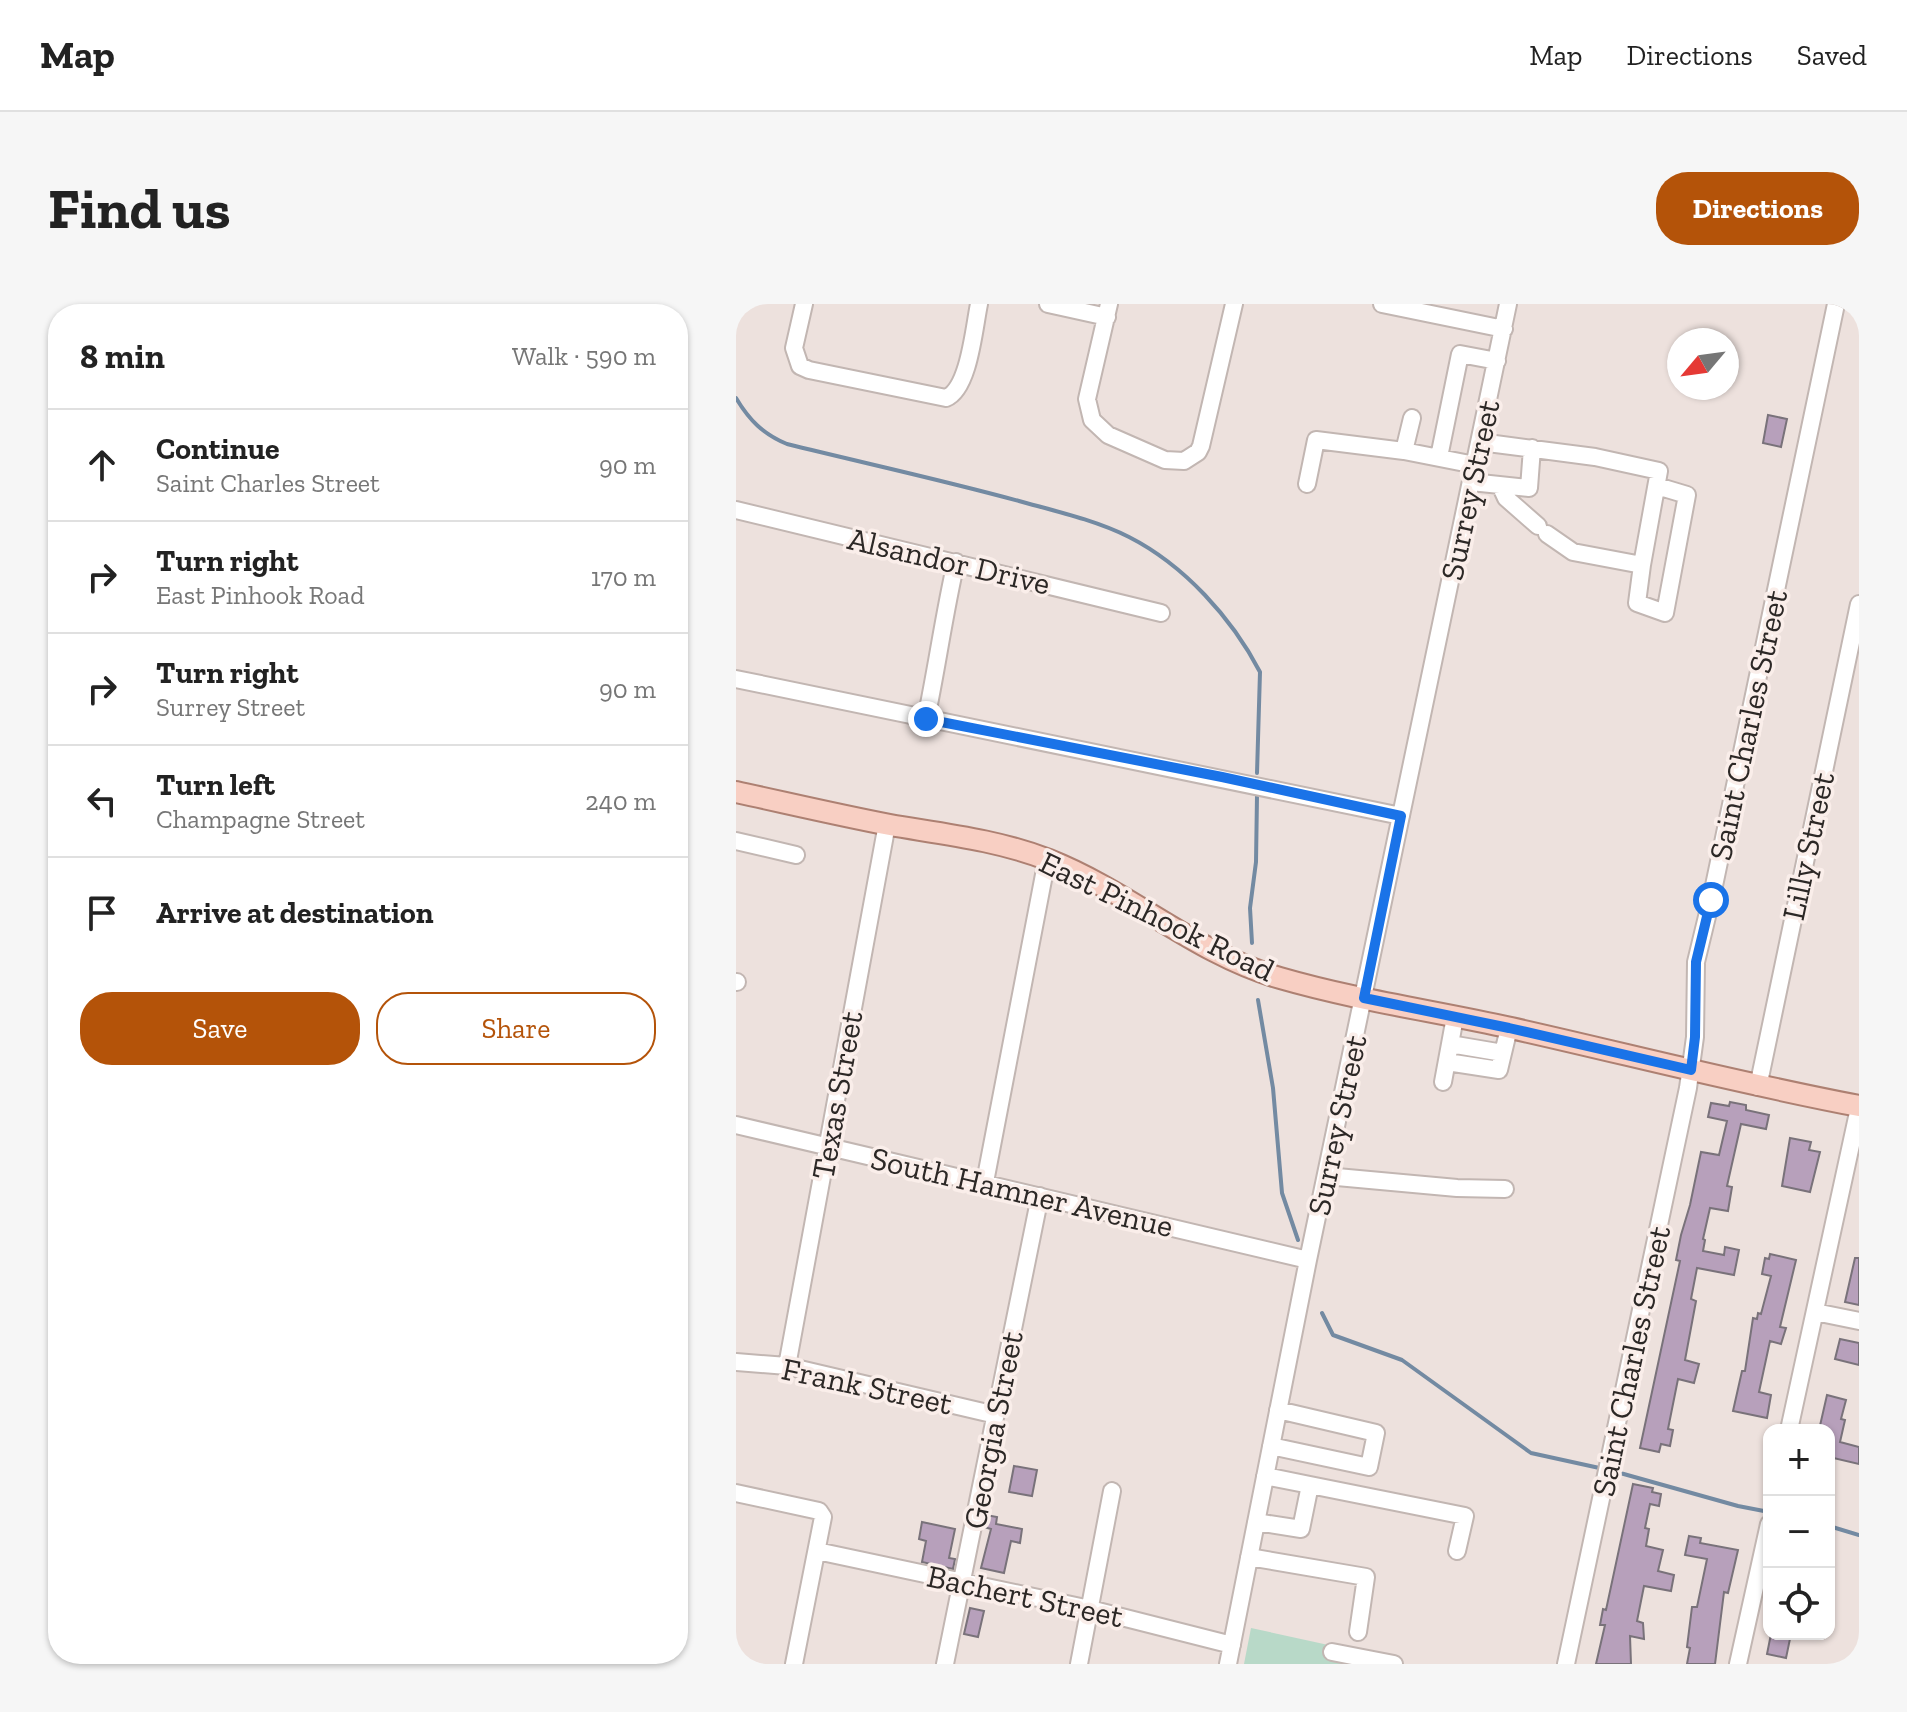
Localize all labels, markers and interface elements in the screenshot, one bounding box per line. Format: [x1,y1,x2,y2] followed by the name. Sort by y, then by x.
[40,32,115,78] text: Map
[1529,39,1582,72] text: Map
[1626,39,1753,72] text: Directions
[1797,39,1867,72] text: Saved
[1656,172,1859,245] button: Directions
[48,175,231,242] text: Find us
[1667,328,1739,400] north arrow
[80,336,165,377] text: 8 min
[512,340,656,372] text: Walk · 590 m
[1432,396,1508,584] street label: Surrey Street
[156,431,280,467] text: Continue
[80,443,124,487] icon: ahead
[599,449,656,481] text: 90 m
[156,467,380,499] text: Saint Charles Street
[844,519,1054,603] street label: Alsandor Drive
[156,543,298,579] text: Turn right
[80,555,124,599] icon: right
[591,561,656,593] text: 170 m
[156,579,364,611] text: East Pinhook Road
[1701,586,1795,864] street label: Saint Charles Street
[156,655,298,691] text: Turn right
[80,667,124,711] icon: right
[599,673,656,705] text: 90 m
[156,691,305,723] text: Surrey Street
[908,701,944,737] route end
[156,767,275,803] text: Turn left
[1774,768,1842,923] street label: Lilly Street
[80,779,124,823] icon: left
[585,785,656,817] text: 240 m
[156,803,365,835] text: Champagne Street
[1033,843,1281,989] street label: East Pinhook Road
[1693,882,1729,918] route start
[80,891,124,935] icon: arrive
[156,895,433,931] text: Arrive at destination
[80,992,360,1065] button: Save
[376,992,656,1065] button: Share
[804,1008,870,1182] street label: Texas Street
[1299,1031,1375,1219] street label: Surrey Street
[867,1139,1177,1245] street label: South Hamner Avenue
[1584,1222,1678,1500] street label: Saint Charles Street
[955,1328,1031,1532] street label: Georgia Street
[778,1349,956,1423] street label: Frank Street
[1763,1424,1835,1640] map controls
[1763,1424,1835,1496] button: +
[1763,1496,1835,1568] button: −
[924,1557,1127,1635] street label: Bachert Street
[1763,1568,1835,1640] button: locate

